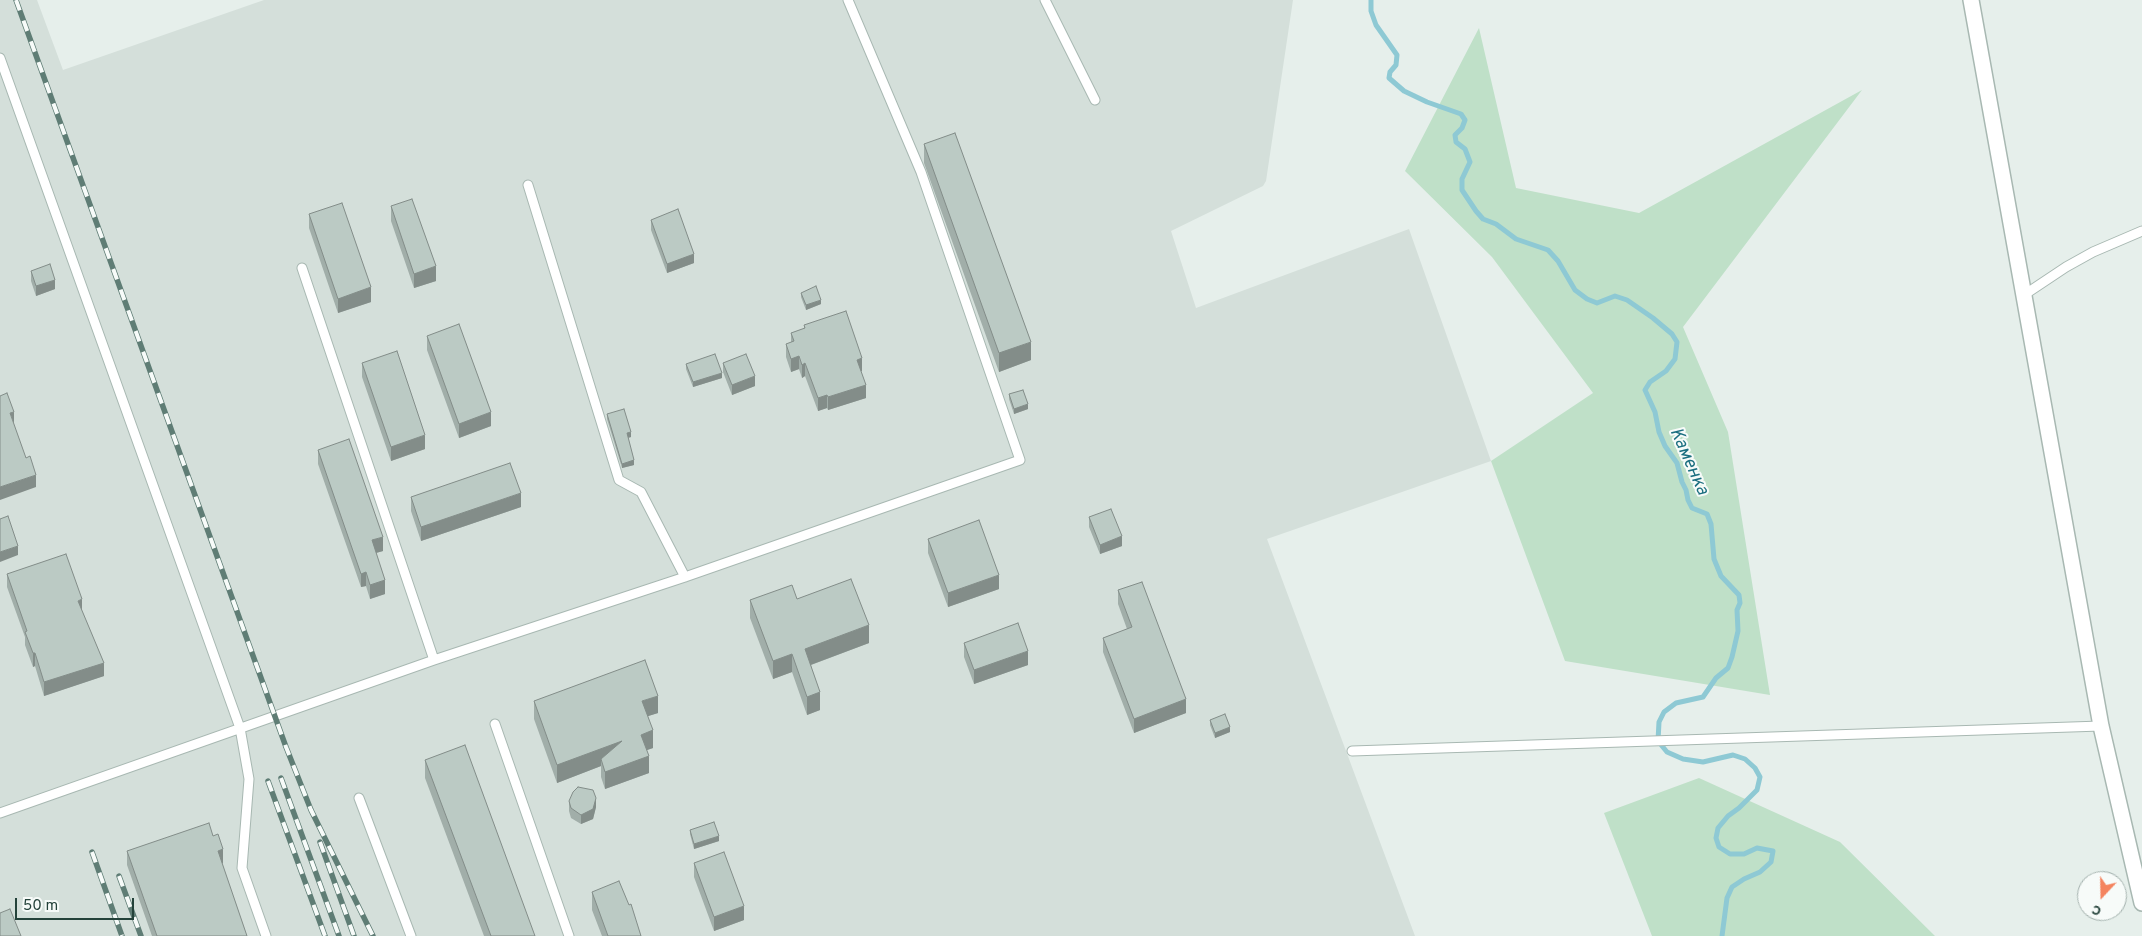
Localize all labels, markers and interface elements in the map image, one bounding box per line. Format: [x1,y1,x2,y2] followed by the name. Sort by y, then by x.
[1664,425,1712,499] water label: Каменка
[2077,871,2127,921] north arrow
[18,888,136,920] scale bar
[23,897,58,916] text: 50 m
[2090,900,2104,919] text: С

